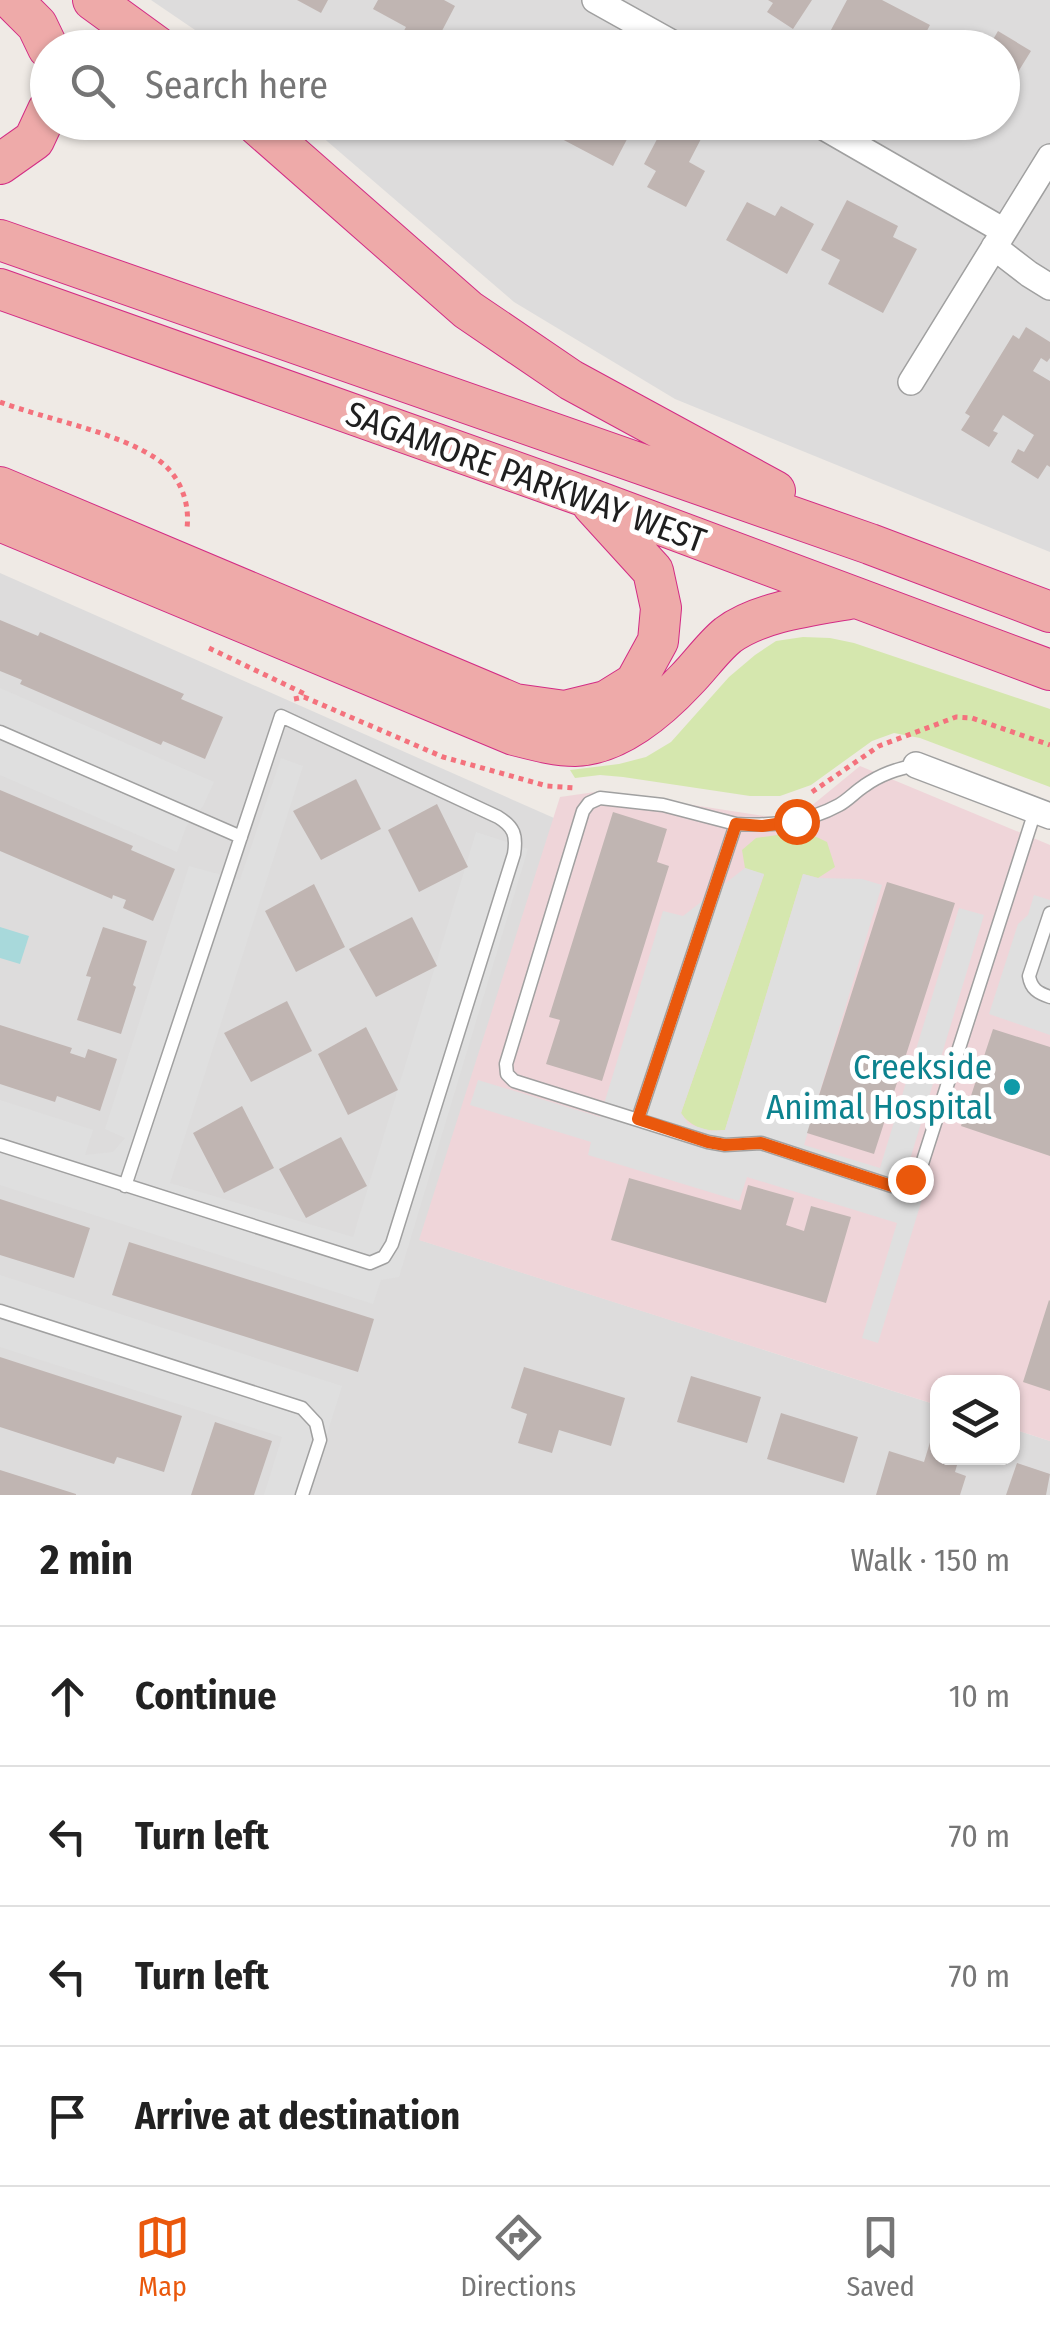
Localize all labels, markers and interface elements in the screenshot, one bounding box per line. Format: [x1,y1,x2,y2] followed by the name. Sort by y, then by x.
[30,30,1020,140] search box
[65,58,120,113] icon: search
[145,62,328,108] text: Search here
[340,392,712,562] street label: SAGAMORE PARKWAY WEST
[774,799,820,845] route start
[766,1046,992,1128] place label: Creekside Animal Hospital
[1001,1076,1023,1098] marker: Creekside Animal Hospital
[888,1157,934,1203] route end
[930,1375,1020,1465] map controls
[930,1375,1020,1465] button: layers
[40,1535,133,1585] text: 2 min
[850,1541,1010,1579] text: Walk · 150 m
[40,1669,95,1724] icon: ahead
[135,1673,276,1719] text: Continue
[949,1677,1010,1715] text: 10 m
[40,1809,95,1864] icon: left
[135,1813,269,1859] text: Turn left
[949,1817,1010,1855] text: 70 m
[40,1949,95,2004] icon: left
[135,1953,269,1999] text: Turn left
[949,1957,1010,1995] text: 70 m
[40,2089,95,2144] icon: arrive
[135,2093,460,2139] text: Arrive at destination
[135,2210,190,2303] tab: Map
[460,2210,576,2303] tab: Directions
[846,2210,915,2303] tab: Saved

